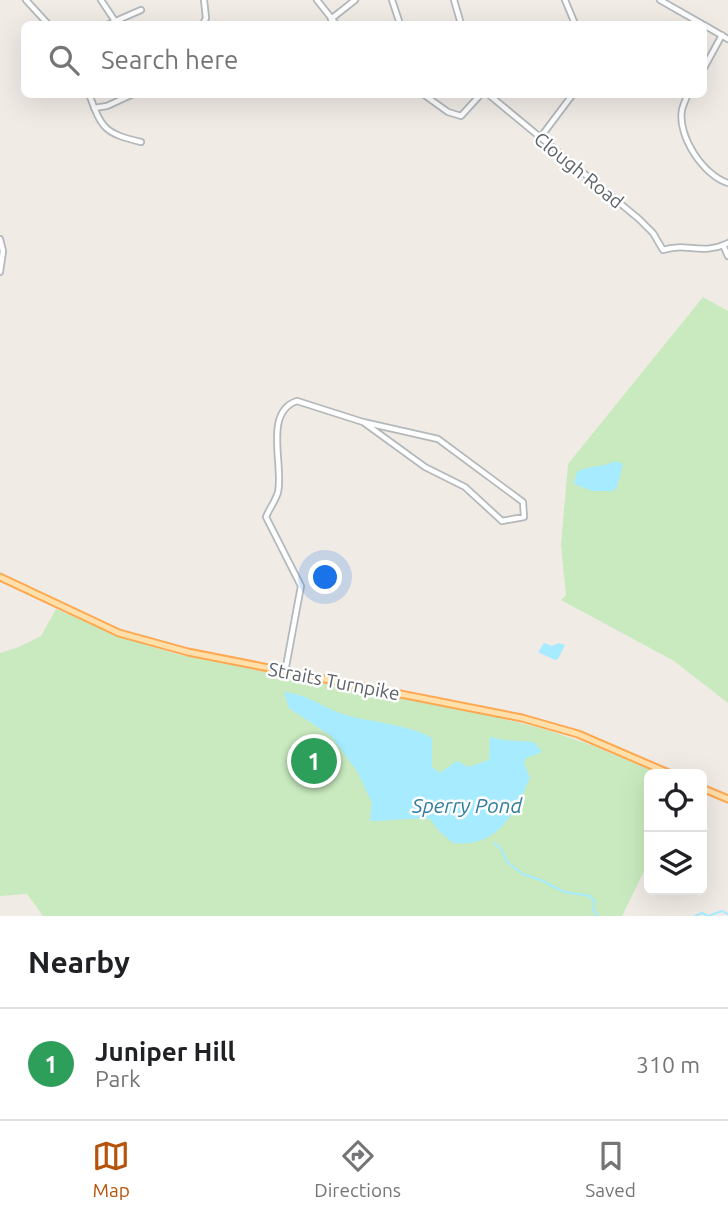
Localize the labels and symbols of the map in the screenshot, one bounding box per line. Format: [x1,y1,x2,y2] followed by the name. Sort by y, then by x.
[530,127,628,213] street label: Clough Road
[308,560,342,594] your location
[266,657,402,705] street label: Straits Turnpike
[291,735,337,787] pin: 1
[411,793,523,817] water label: Sperry Pond

